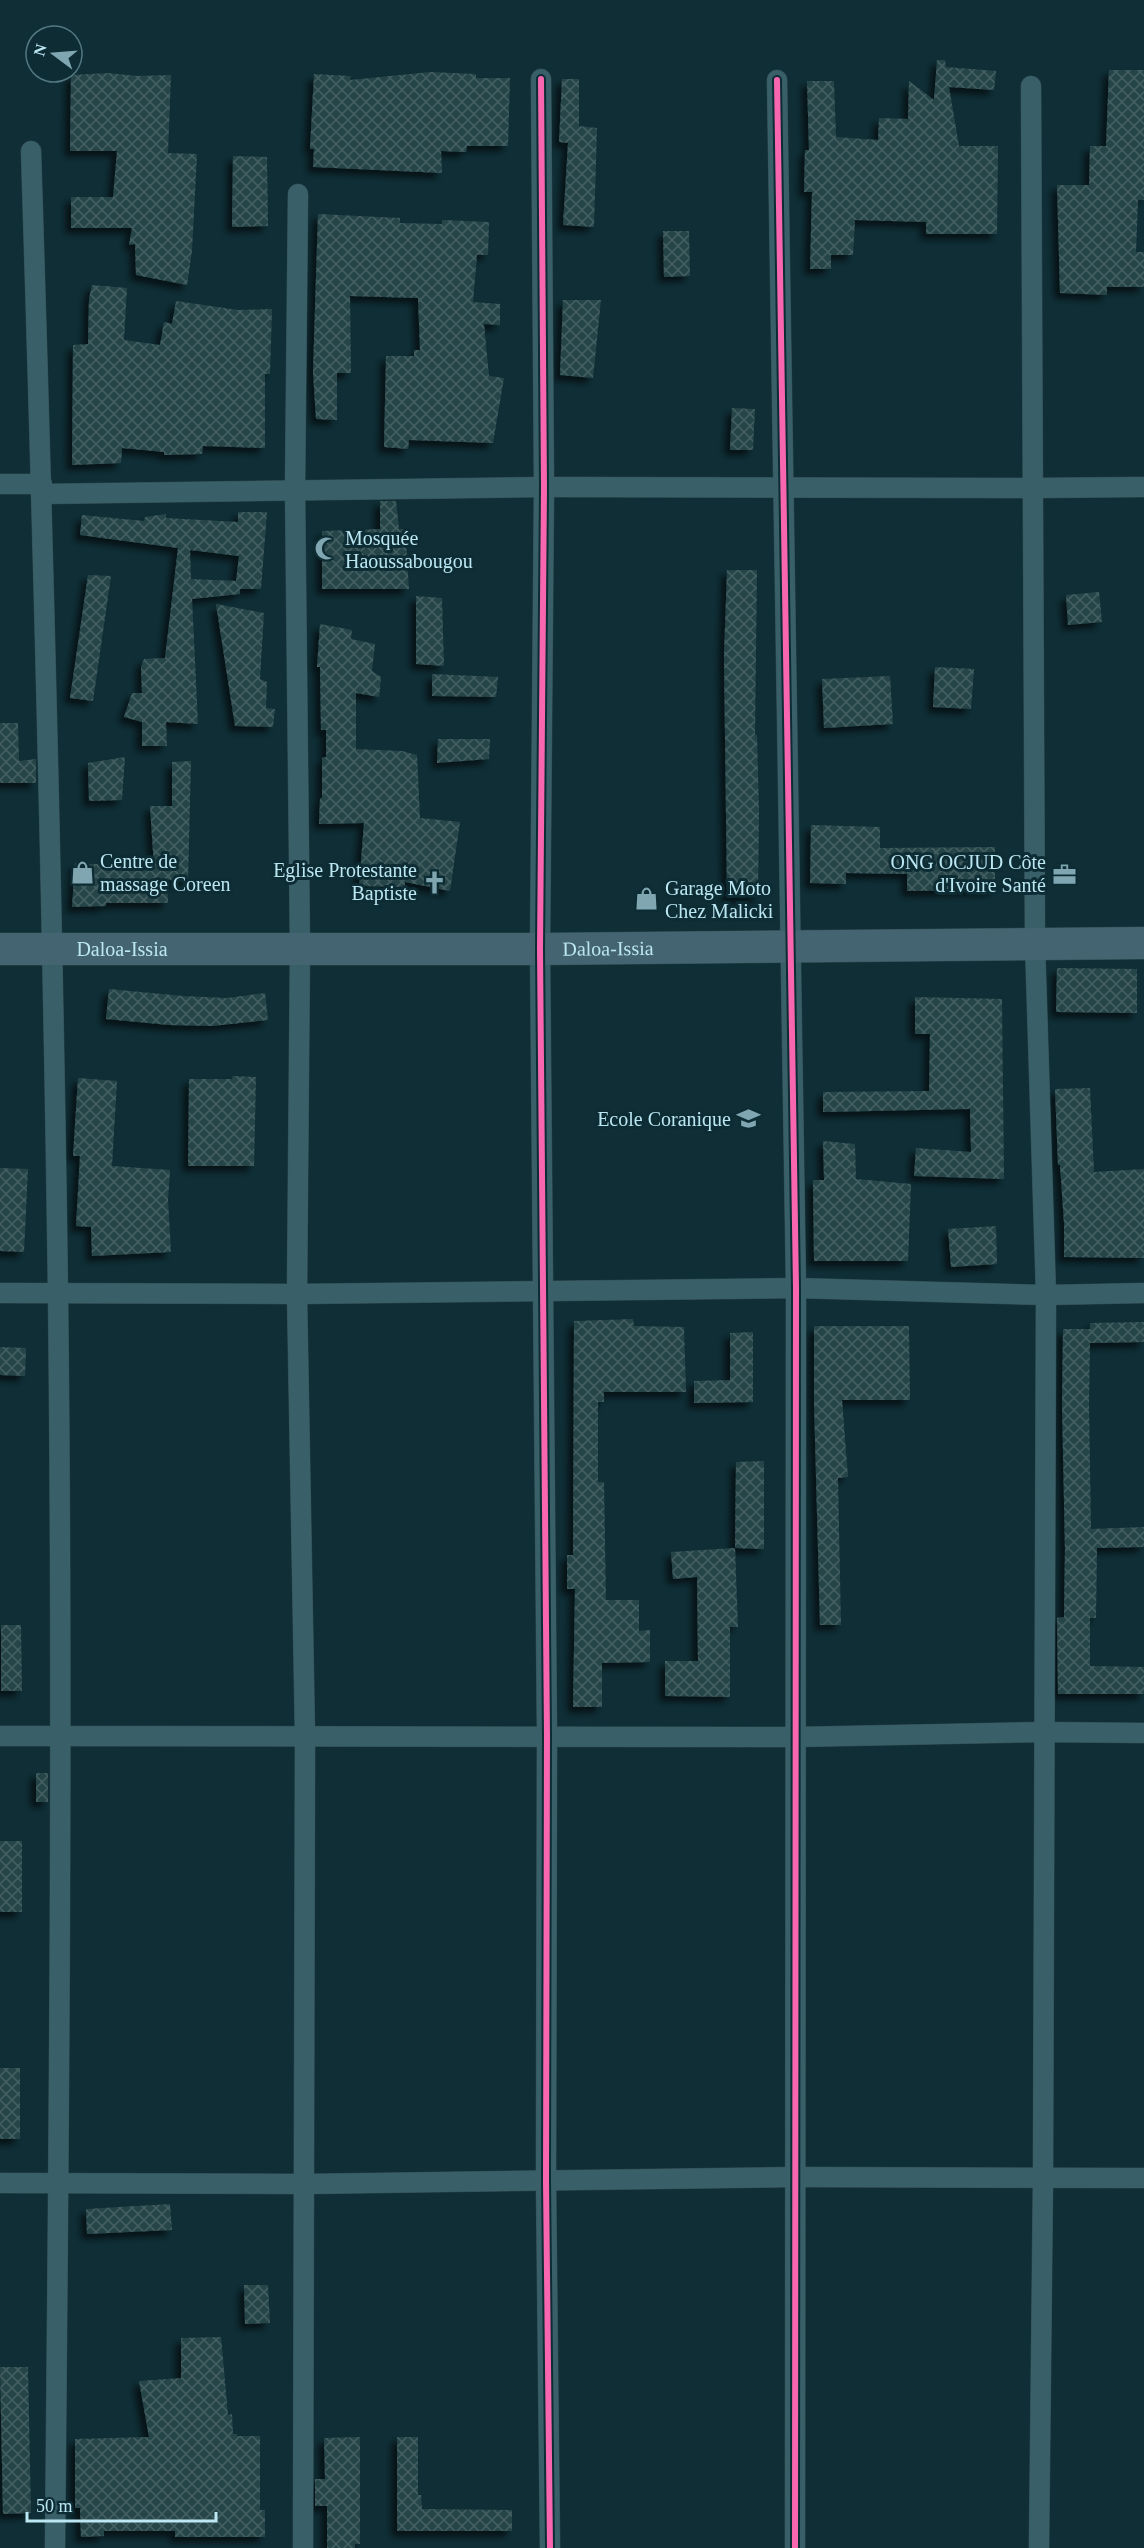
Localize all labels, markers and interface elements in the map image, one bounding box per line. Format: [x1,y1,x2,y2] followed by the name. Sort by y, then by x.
[24,24,84,84] north arrow
[30,42,50,58] text: N
[345,527,473,573] place label: Mosquée Haoussabougou
[314,536,340,562] mosque icon: Mosquée Haoussabougou
[100,850,231,896] place label: Centre de massage Coreen
[890,851,1046,896] place label: ONG OCJUD Côte d'Ivoire Santé
[69,859,95,885] shop icon: Centre de massage Coreen
[273,859,417,905] place label: Eglise Protestante Baptiste
[1051,861,1077,887] office icon: ONG OCJUD Côte d'Ivoire Santé
[422,869,448,895] church icon: Eglise Protestante Baptiste
[665,877,774,922] place label: Garage Moto Chez Malicki
[634,886,660,912] shop icon: Garage Moto Chez Malicki
[562,937,654,960] street label: Daloa-Issia
[76,938,168,960] street label: Daloa-Issia
[736,1106,762,1132] school or university icon: Ecole Coranique
[597,1108,731,1131] place label: Ecole Coranique
[27,2485,216,2523] scale bar
[36,2496,73,2516] text: 50 m

